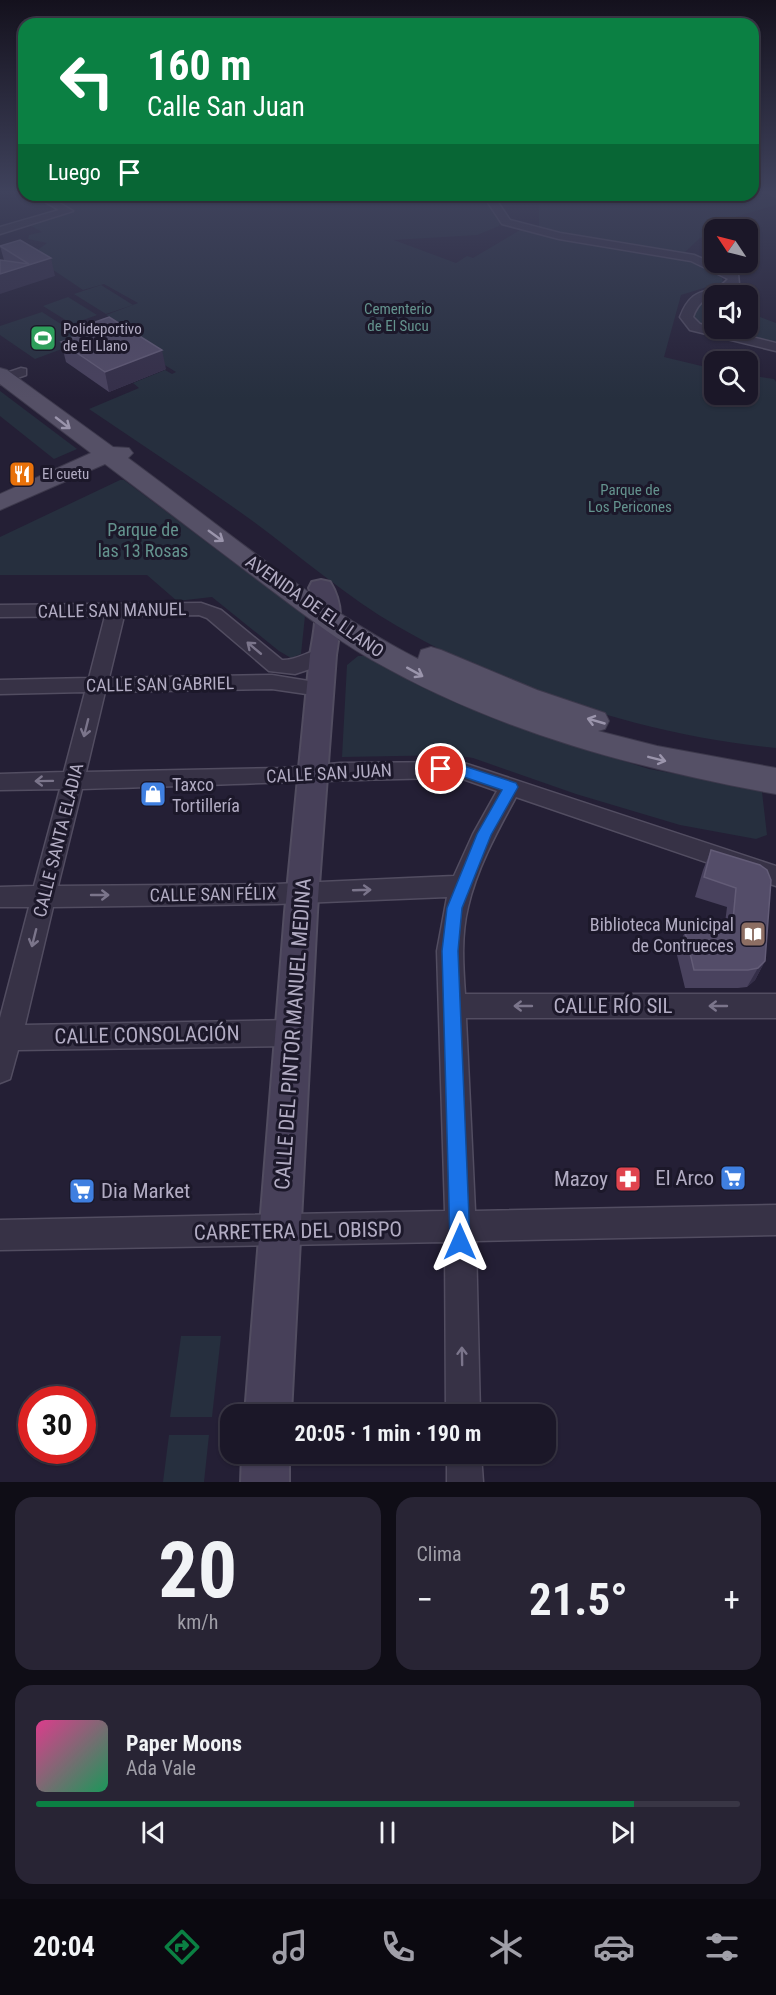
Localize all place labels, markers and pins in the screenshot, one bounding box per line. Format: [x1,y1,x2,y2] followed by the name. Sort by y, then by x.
[63,320,142,355] place label: Polideportivo de El Llano
[28,323,58,353] sports icon: Polideportivo de El Llano
[7,459,37,489] restaurant icon: El cuetu
[42,465,89,483] place label: El cuetu
[415,743,466,794] pin
[172,774,240,816] place label: Taxco Tortillería
[138,779,168,809] shop icon: Taxco Tortillería
[590,914,734,956] place label: Biblioteca Municipal de Contrueces
[738,919,768,949] library icon: Biblioteca Municipal de Contrueces
[718,1163,748,1193] supermarket icon: El Arco
[613,1164,643,1194] pharmacy icon: Mazoy
[655,1166,714,1190] place label: El Arco
[554,1167,608,1191] place label: Mazoy
[67,1176,97,1206] supermarket icon: Dia Market
[101,1179,190,1203] place label: Dia Market

